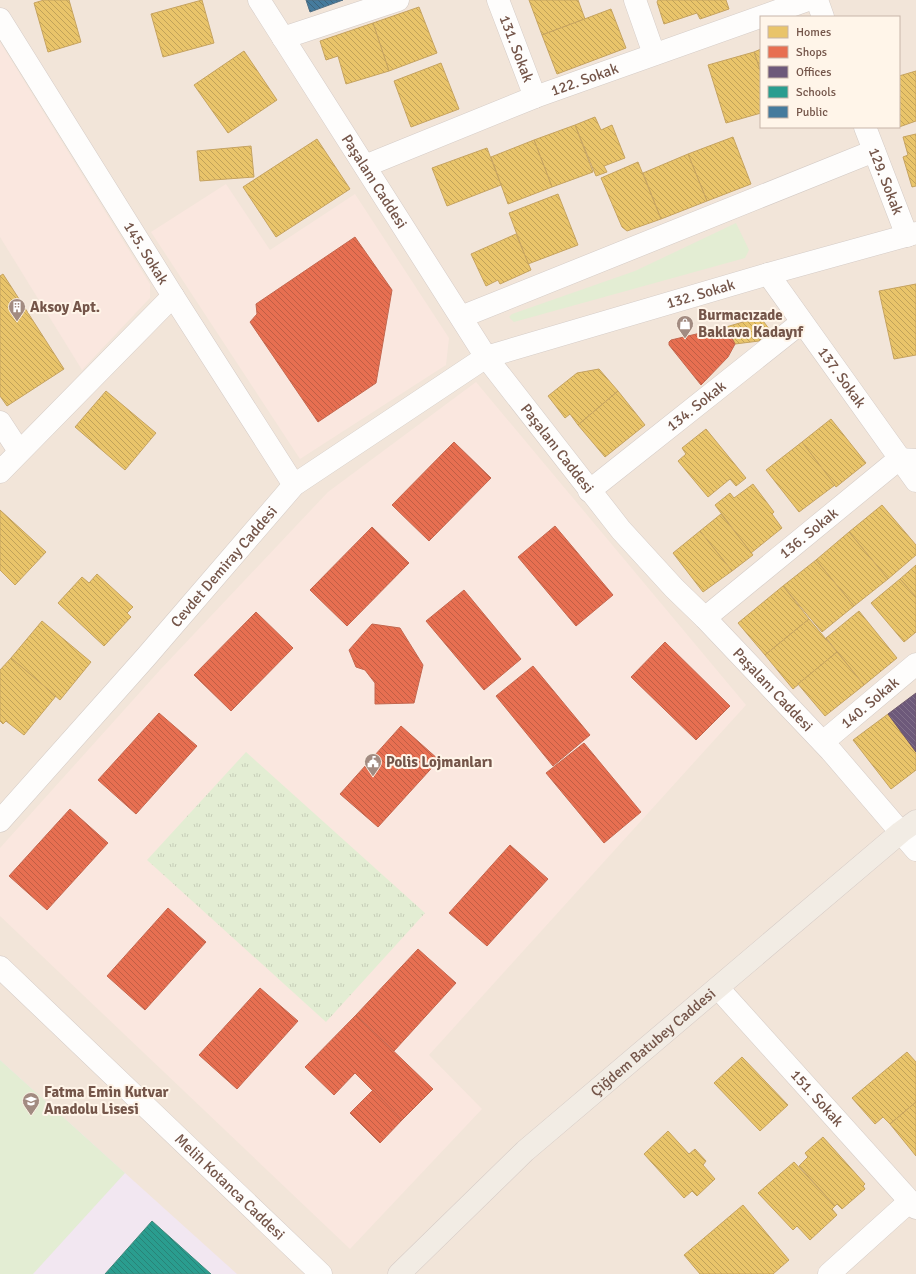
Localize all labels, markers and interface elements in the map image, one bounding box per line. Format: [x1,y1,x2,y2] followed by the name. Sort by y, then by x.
[496,12,538,85] street label: 131. Sokak
[760,16,900,128] legend
[796,25,831,40] text: Homes
[796,45,827,60] text: Shops
[548,59,621,100] street label: 122. Sokak
[796,65,831,80] text: Offices
[796,85,836,100] text: Schools
[796,105,828,120] text: Public
[338,131,411,232] street label: Paşalanı Caddesi
[865,145,907,218] street label: 129. Sokak
[120,218,173,288] street label: 145. Sokak
[664,275,737,312] street label: 132. Sokak
[7,297,27,322] building icon: Aksoy Apt.
[30,298,100,316] place label: Aksoy Apt.
[698,306,805,341] place label: Burmacızade Baklava Kadayıf
[675,314,695,339] shop icon: Burmacızade Baklava Kadayıf
[814,343,870,412] street label: 137. Sokak
[663,377,730,435] street label: 134. Sokak
[517,400,598,497] street label: Paşalanı Caddesi
[167,502,281,631] street label: Cevdet Demiray Caddesi
[776,503,842,562] street label: 136. Sokak
[729,644,817,735] street label: Paşalanı Caddesi
[837,673,903,732] street label: 140. Sokak
[363,752,383,777] public building icon: Polis Lojmanları
[386,753,493,771] place label: Polis Lojmanları
[587,984,719,1100] street label: Çiğdem Batubey Caddesi
[787,1066,848,1131] street label: 151. Sokak
[44,1083,169,1118] place label: Fatma Emin Kutvar Anadolu Lisesi
[21,1091,41,1116] school or university icon: Fatma Emin Kutvar Anadolu Lisesi
[171,1130,289,1244] street label: Melih Kotanca Caddesi

